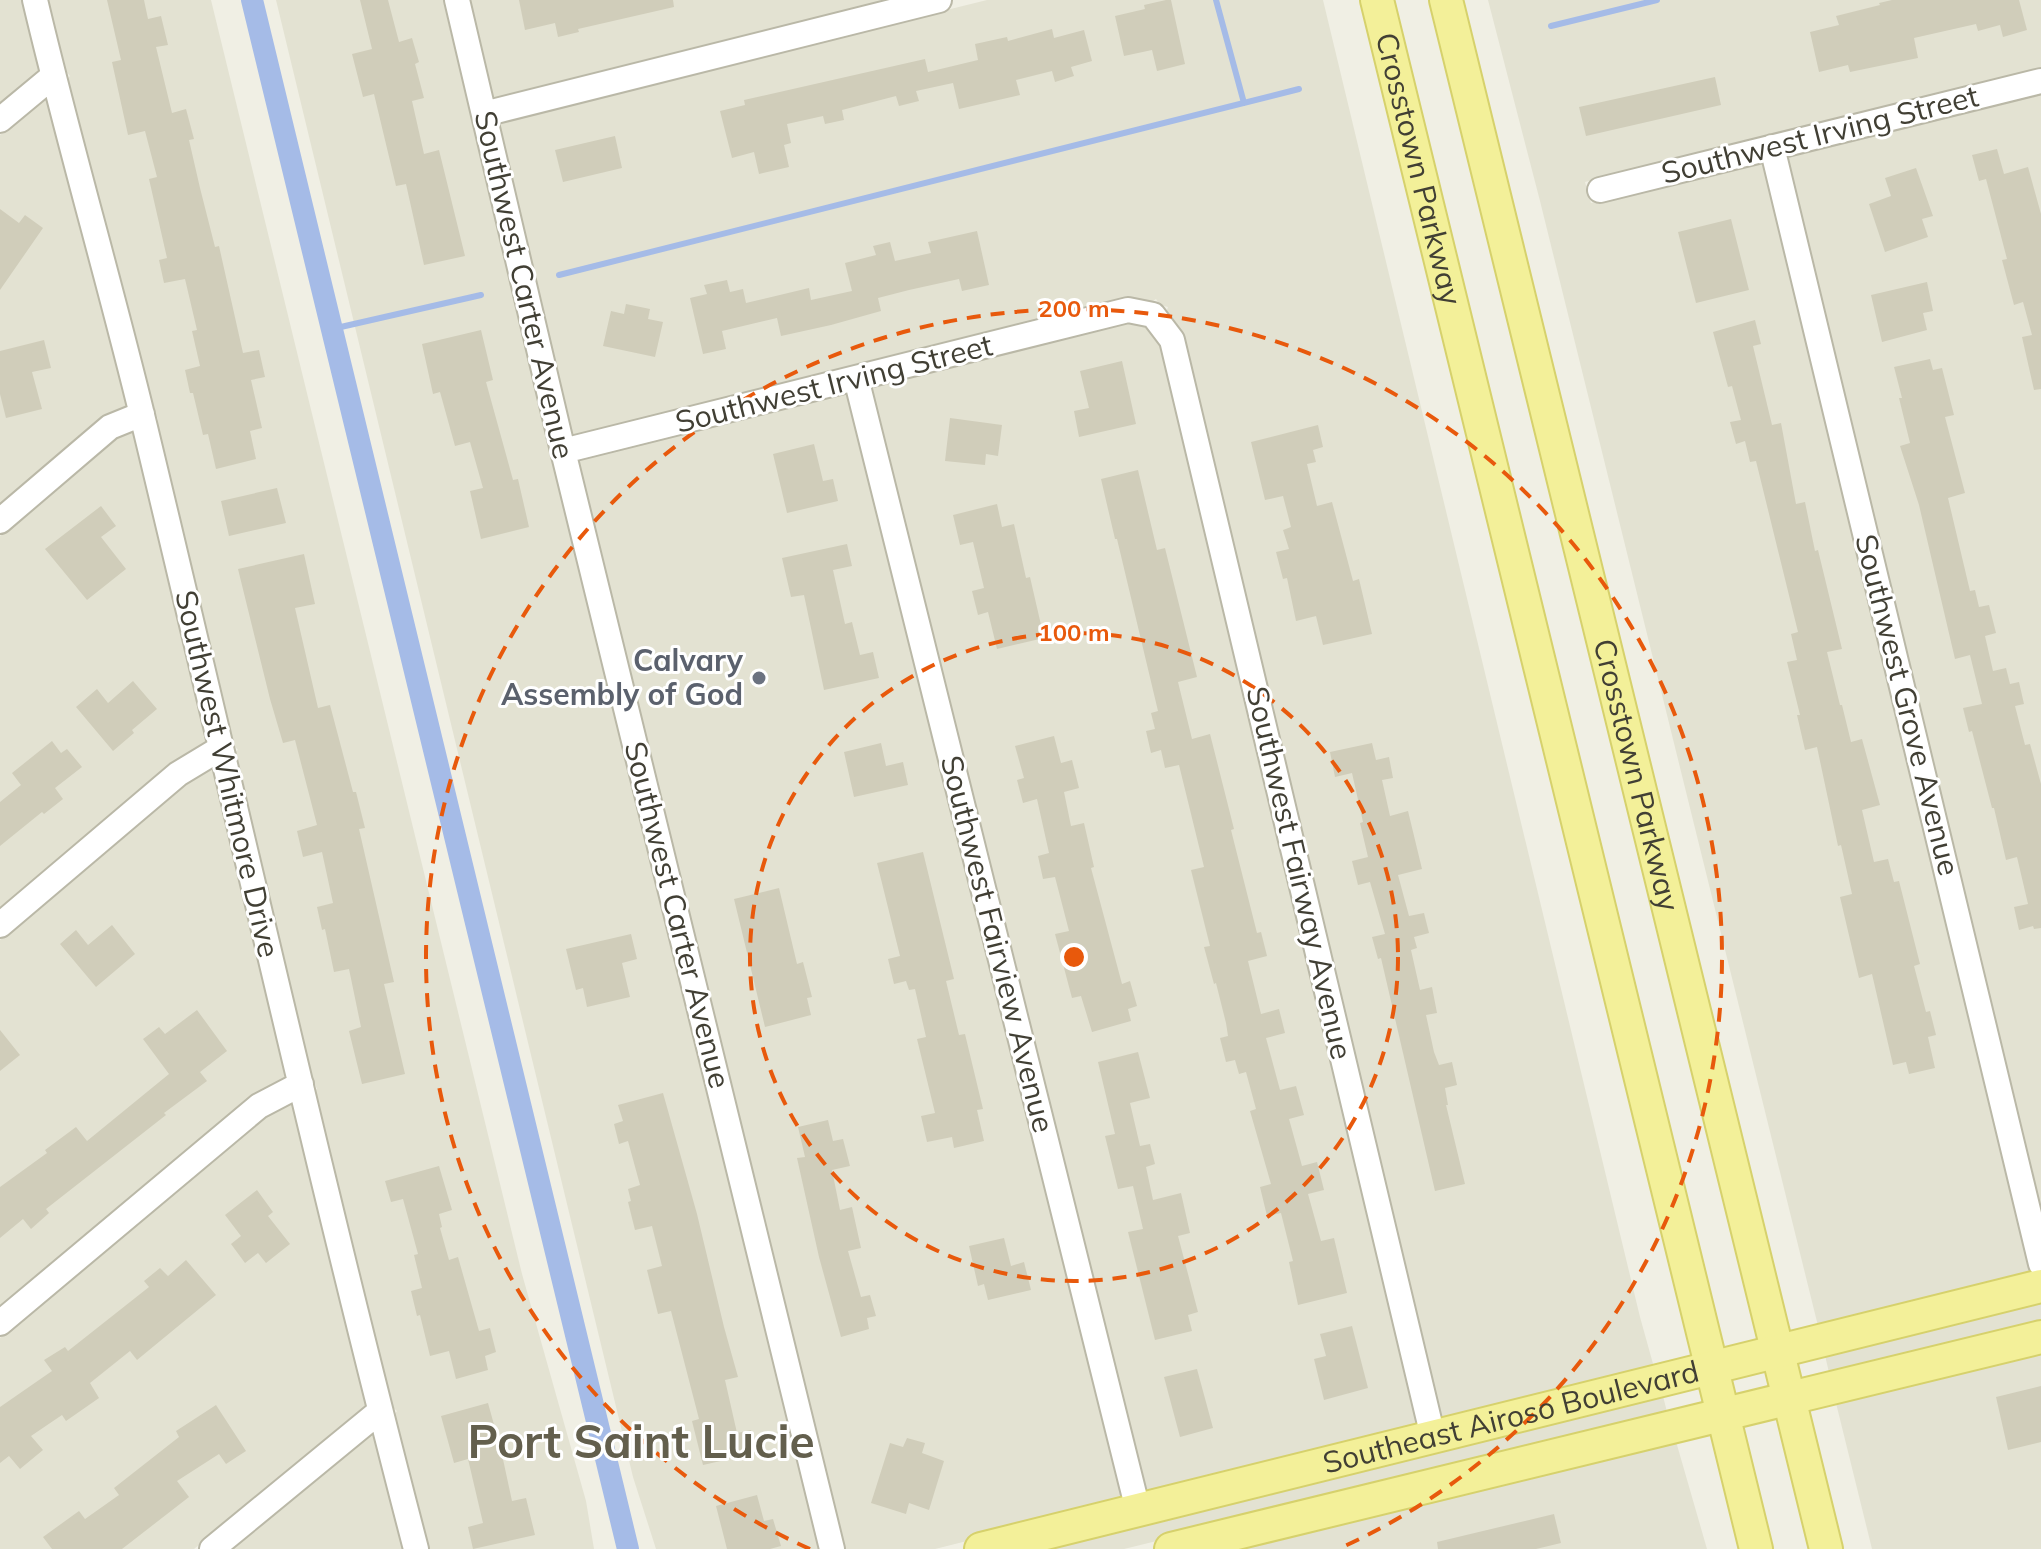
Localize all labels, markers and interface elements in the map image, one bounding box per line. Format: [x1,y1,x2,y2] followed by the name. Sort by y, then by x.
[1368,29,1471,309] street label: Crosstown Parkway
[1657,76,1982,192] street label: Southwest Irving Street
[466,107,584,462] street label: Southwest Carter Avenue
[1038,293,1110,323] text: 200 m
[671,325,996,441] street label: Southwest Irving Street
[1847,530,1969,879] street label: Southwest Grove Avenue
[167,586,289,961] street label: Southwest Whitmore Drive
[1038,617,1110,647] text: 100 m
[1585,635,1689,915] street label: Crosstown Parkway
[501,641,744,713] place label: Calvary Assembly of God
[750,669,768,687] marker: Calvary Assembly of God
[1239,683,1361,1063] street label: Southwest Fairway Avenue
[616,738,739,1092] street label: Southwest Carter Avenue
[933,751,1063,1136] street label: Southwest Fairview Avenue
[1060,943,1088,971] centre of rings
[1319,1352,1703,1481] street label: Southeast Airoso Boulevard
[467,1412,815,1470] district label: Port Saint Lucie

